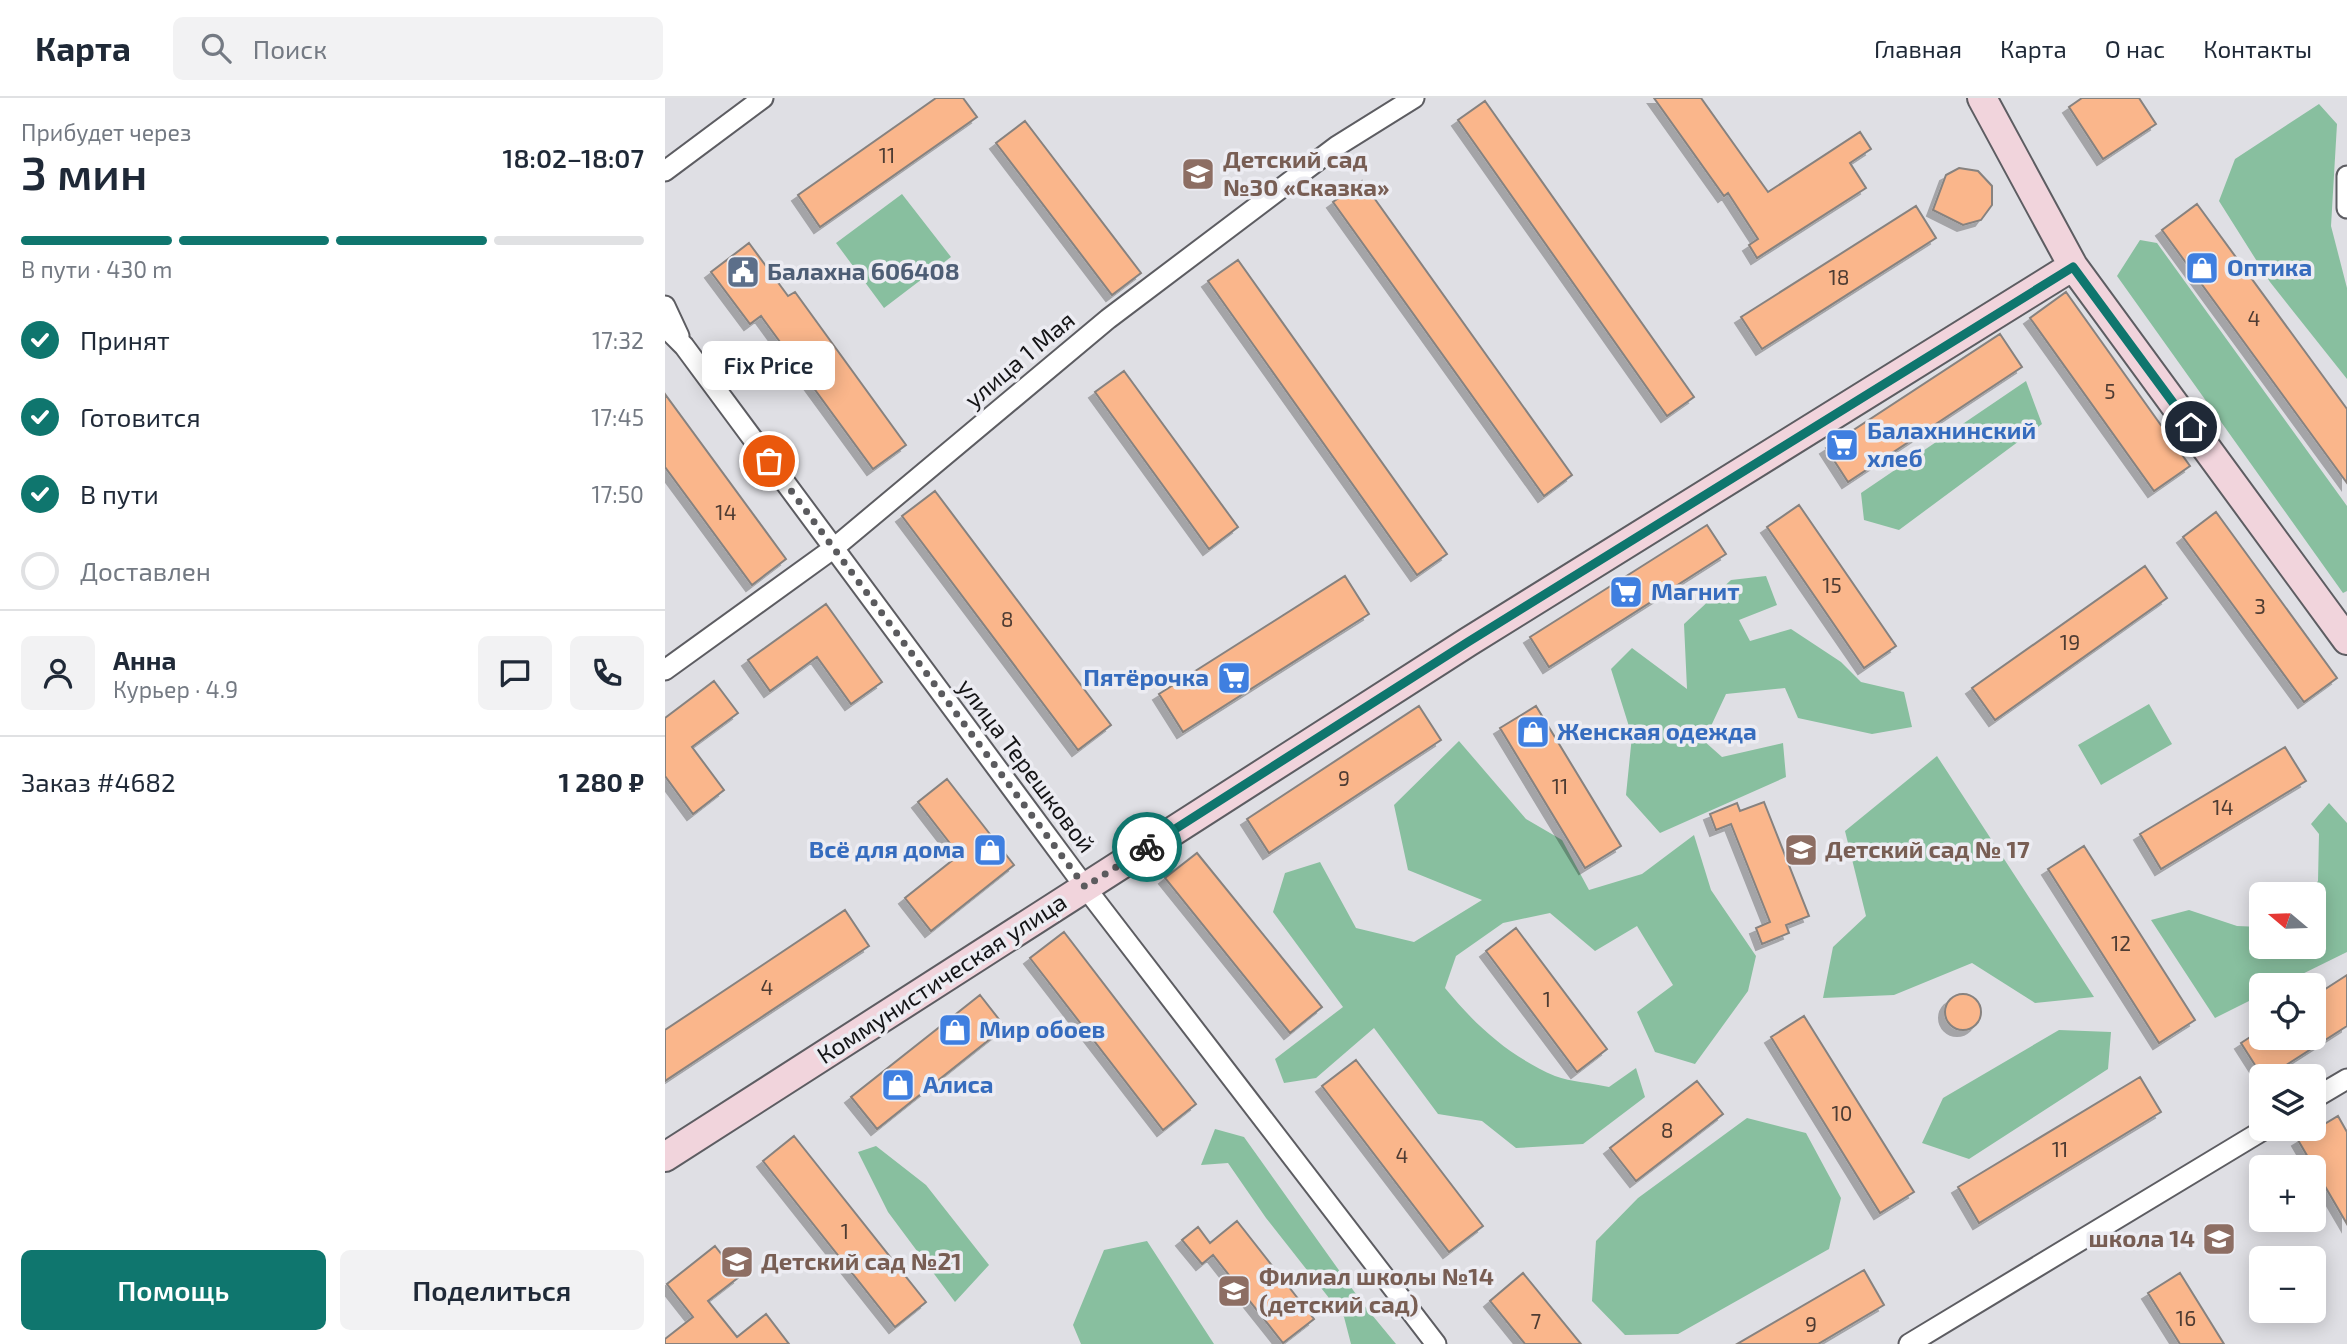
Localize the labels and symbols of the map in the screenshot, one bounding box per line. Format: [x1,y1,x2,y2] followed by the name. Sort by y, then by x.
[879,142,895,167] house number: 11
[1223,144,1390,201] place label: Детский сад №30 «Сказка»
[1179,155,1217,193] school or university icon: Детский сад №30 «Сказка»
[2183,249,2221,287] shop icon: Оптика
[2227,252,2312,281] place label: Оптика
[724,253,762,291] public building icon: Балахна 606408
[767,256,960,285] place label: Балахна 606408
[1828,264,1850,289] house number: 18
[958,304,1081,414] street label: улица 1 Мая
[2248,305,2260,330] house number: 4
[703,342,835,391] callout: Fix Price
[2104,378,2116,403] house number: 5
[2161,397,2221,457] pin
[1867,415,2036,472] place label: Балахнинский хлеб
[1823,426,1861,464] supermarket icon: Балахнинский хлеб
[739,431,799,491] pin
[715,499,737,524] house number: 14
[1822,572,1842,597] house number: 15
[1607,573,1645,611] supermarket icon: Магнит
[1651,576,1740,605] place label: Магнит
[2254,593,2266,618] house number: 3
[1001,606,1013,631] house number: 8
[2060,629,2080,654] house number: 19
[1215,659,1253,697] supermarket icon: Пятёрочка
[1083,662,1209,691] place label: Пятёрочка
[951,672,1102,858] street label: улица Терешковой
[1514,713,1552,751] shop icon: Женская одежда
[1557,716,1757,745] place label: Женская одежда
[1338,765,1350,790] house number: 9
[1552,773,1568,798] house number: 11
[2212,794,2234,819] house number: 14
[1112,812,1182,882] courier
[971,831,1009,869] shop icon: Всё для дома
[1782,831,1820,869] school or university icon: Детский сад № 17
[809,834,965,863] place label: Всё для дома
[1825,834,2030,863] place label: Детский сад № 17
[2249,882,2326,959] north arrow
[811,886,1072,1070] street label: Коммунистическая улица
[2111,930,2131,955] house number: 12
[761,974,773,999] house number: 4
[1543,986,1551,1011] house number: 1
[936,1011,974,1049] shop icon: Мир обоев
[979,1014,1105,1043] place label: Мир обоев
[879,1066,917,1104] shop icon: Алиса
[923,1069,994,1098] place label: Алиса
[1831,1100,1853,1125] house number: 10
[1661,1117,1673,1142] house number: 8
[2052,1136,2068,1161] house number: 11
[1396,1142,1408,1167] house number: 4
[841,1218,849,1243] house number: 1
[2200,1220,2238,1258] school or university icon: школа 14
[2089,1223,2195,1252] place label: школа 14
[718,1243,756,1281] school or university icon: Детский сад №21
[761,1246,962,1275] place label: Детский сад №21
[1259,1261,1494,1318] place label: Филиал школы №14 (детский сад)
[1215,1272,1253,1310] school or university icon: Филиал школы №14 (детский сад)
[2176,1305,2196,1330] house number: 16
[1531,1308,1542,1333] house number: 7
[1805,1311,1817,1336] house number: 9

